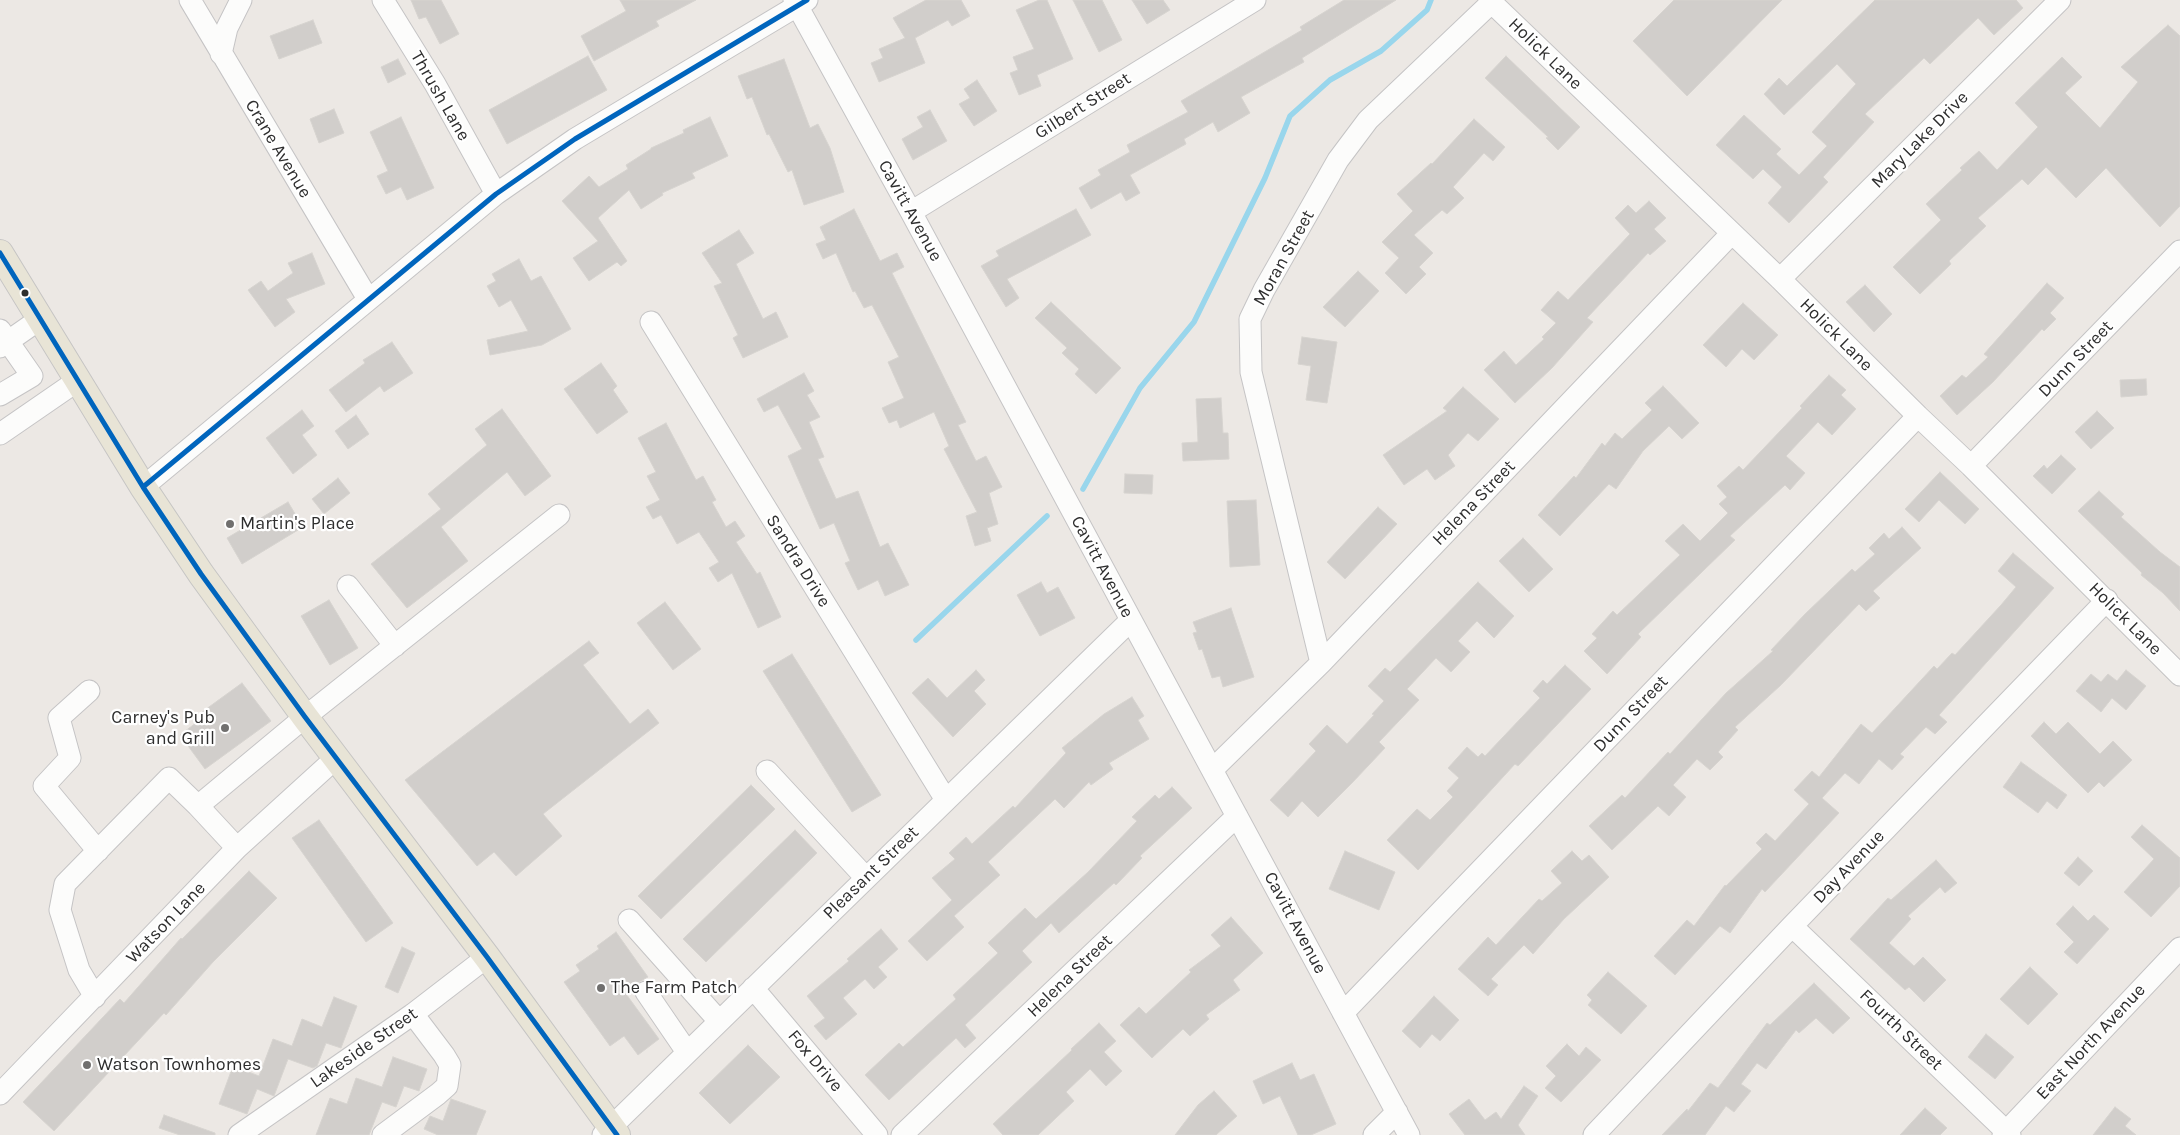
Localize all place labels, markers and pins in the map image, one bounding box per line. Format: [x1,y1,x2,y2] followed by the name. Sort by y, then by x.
[20,288,30,298] unlabelled marker
[240,513,354,535] place label: Martin's Place
[224,518,236,530] marker: Martin's Place
[111,707,215,750] place label: Carney's Pub and Grill
[219,722,231,734] marker: Carney's Pub and Grill
[611,977,738,999] place label: The Farm Patch
[595,982,607,994] marker: The Farm Patch
[97,1054,261,1076] place label: Watson Townhomes
[81,1059,93,1071] marker: Watson Townhomes

